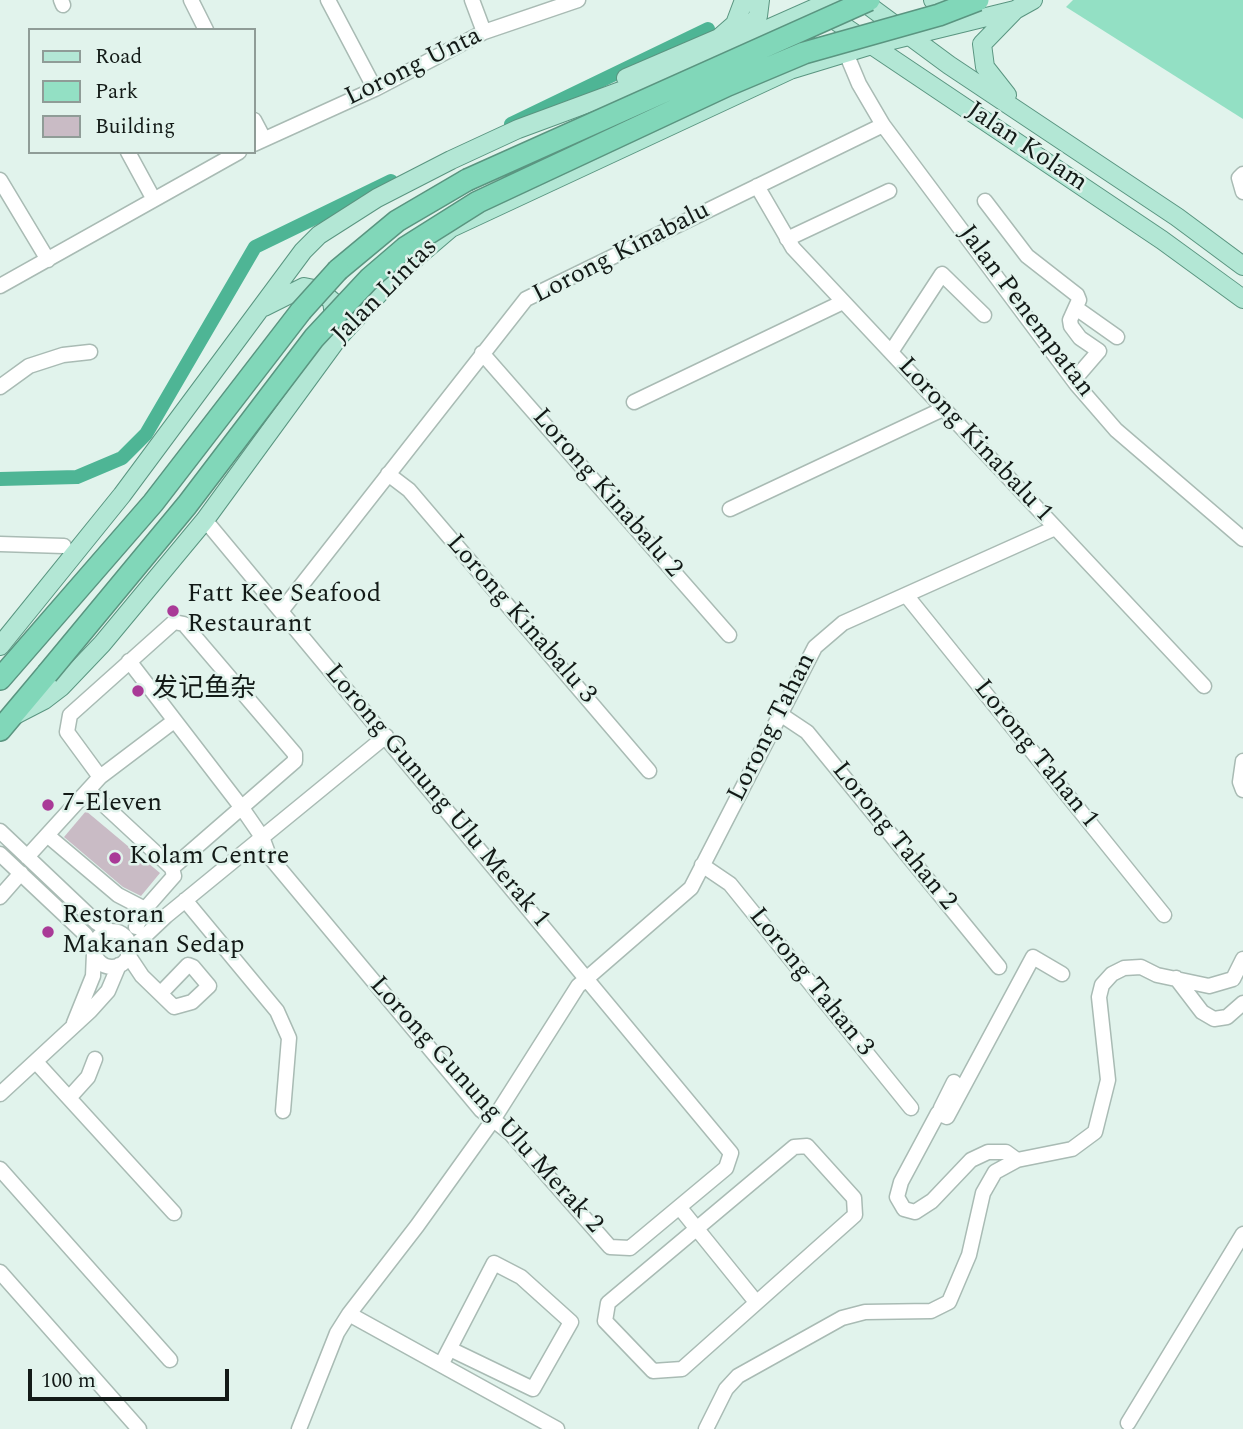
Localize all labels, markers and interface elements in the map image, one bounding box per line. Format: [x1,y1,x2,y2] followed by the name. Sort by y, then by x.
[341,22,487,114] street label: Lorong Unta
[28,28,256,154] legend
[95,41,142,73] text: Road
[95,76,138,108] text: Park
[960,96,1092,200] street label: Jalan Kolam
[95,111,175,143] text: Building
[528,196,716,312] street label: Lorong Kinabalu
[950,220,1100,404] street label: Jalan Penempatan
[327,233,445,351] street label: Jalan Lintas
[890,352,1058,530] street label: Lorong Kinabalu 1
[524,403,688,585] street label: Lorong Kinabalu 2
[438,529,602,711] street label: Lorong Kinabalu 3
[187,580,381,642] place label: Fatt Kee Seafood Restaurant
[165,603,181,619] marker: Fatt Kee Seafood Restaurant
[722,649,824,807] street label: Lorong Tahan
[316,659,556,935] street label: Lorong Gunung Ulu Merak 1
[966,674,1104,836] street label: Lorong Tahan 1
[152,675,256,707] place label: 发记鱼杂
[130,683,146,699] marker: 发记鱼杂
[824,756,962,918] street label: Lorong Tahan 2
[62,789,162,821] place label: 7-Eleven
[40,797,56,813] marker: 7-Eleven
[129,842,289,874] place label: Kolam Centre
[107,850,123,866] marker: Kolam Centre
[62,901,245,962] place label: Restoran Makanan Sedap
[741,902,879,1064] street label: Lorong Tahan 3
[40,924,56,940] marker: Restoran Makanan Sedap
[361,971,609,1241] street label: Lorong Gunung Ulu Merak 2
[32,1356,233,1400] scale bar
[41,1365,96,1397] text: 100 m

